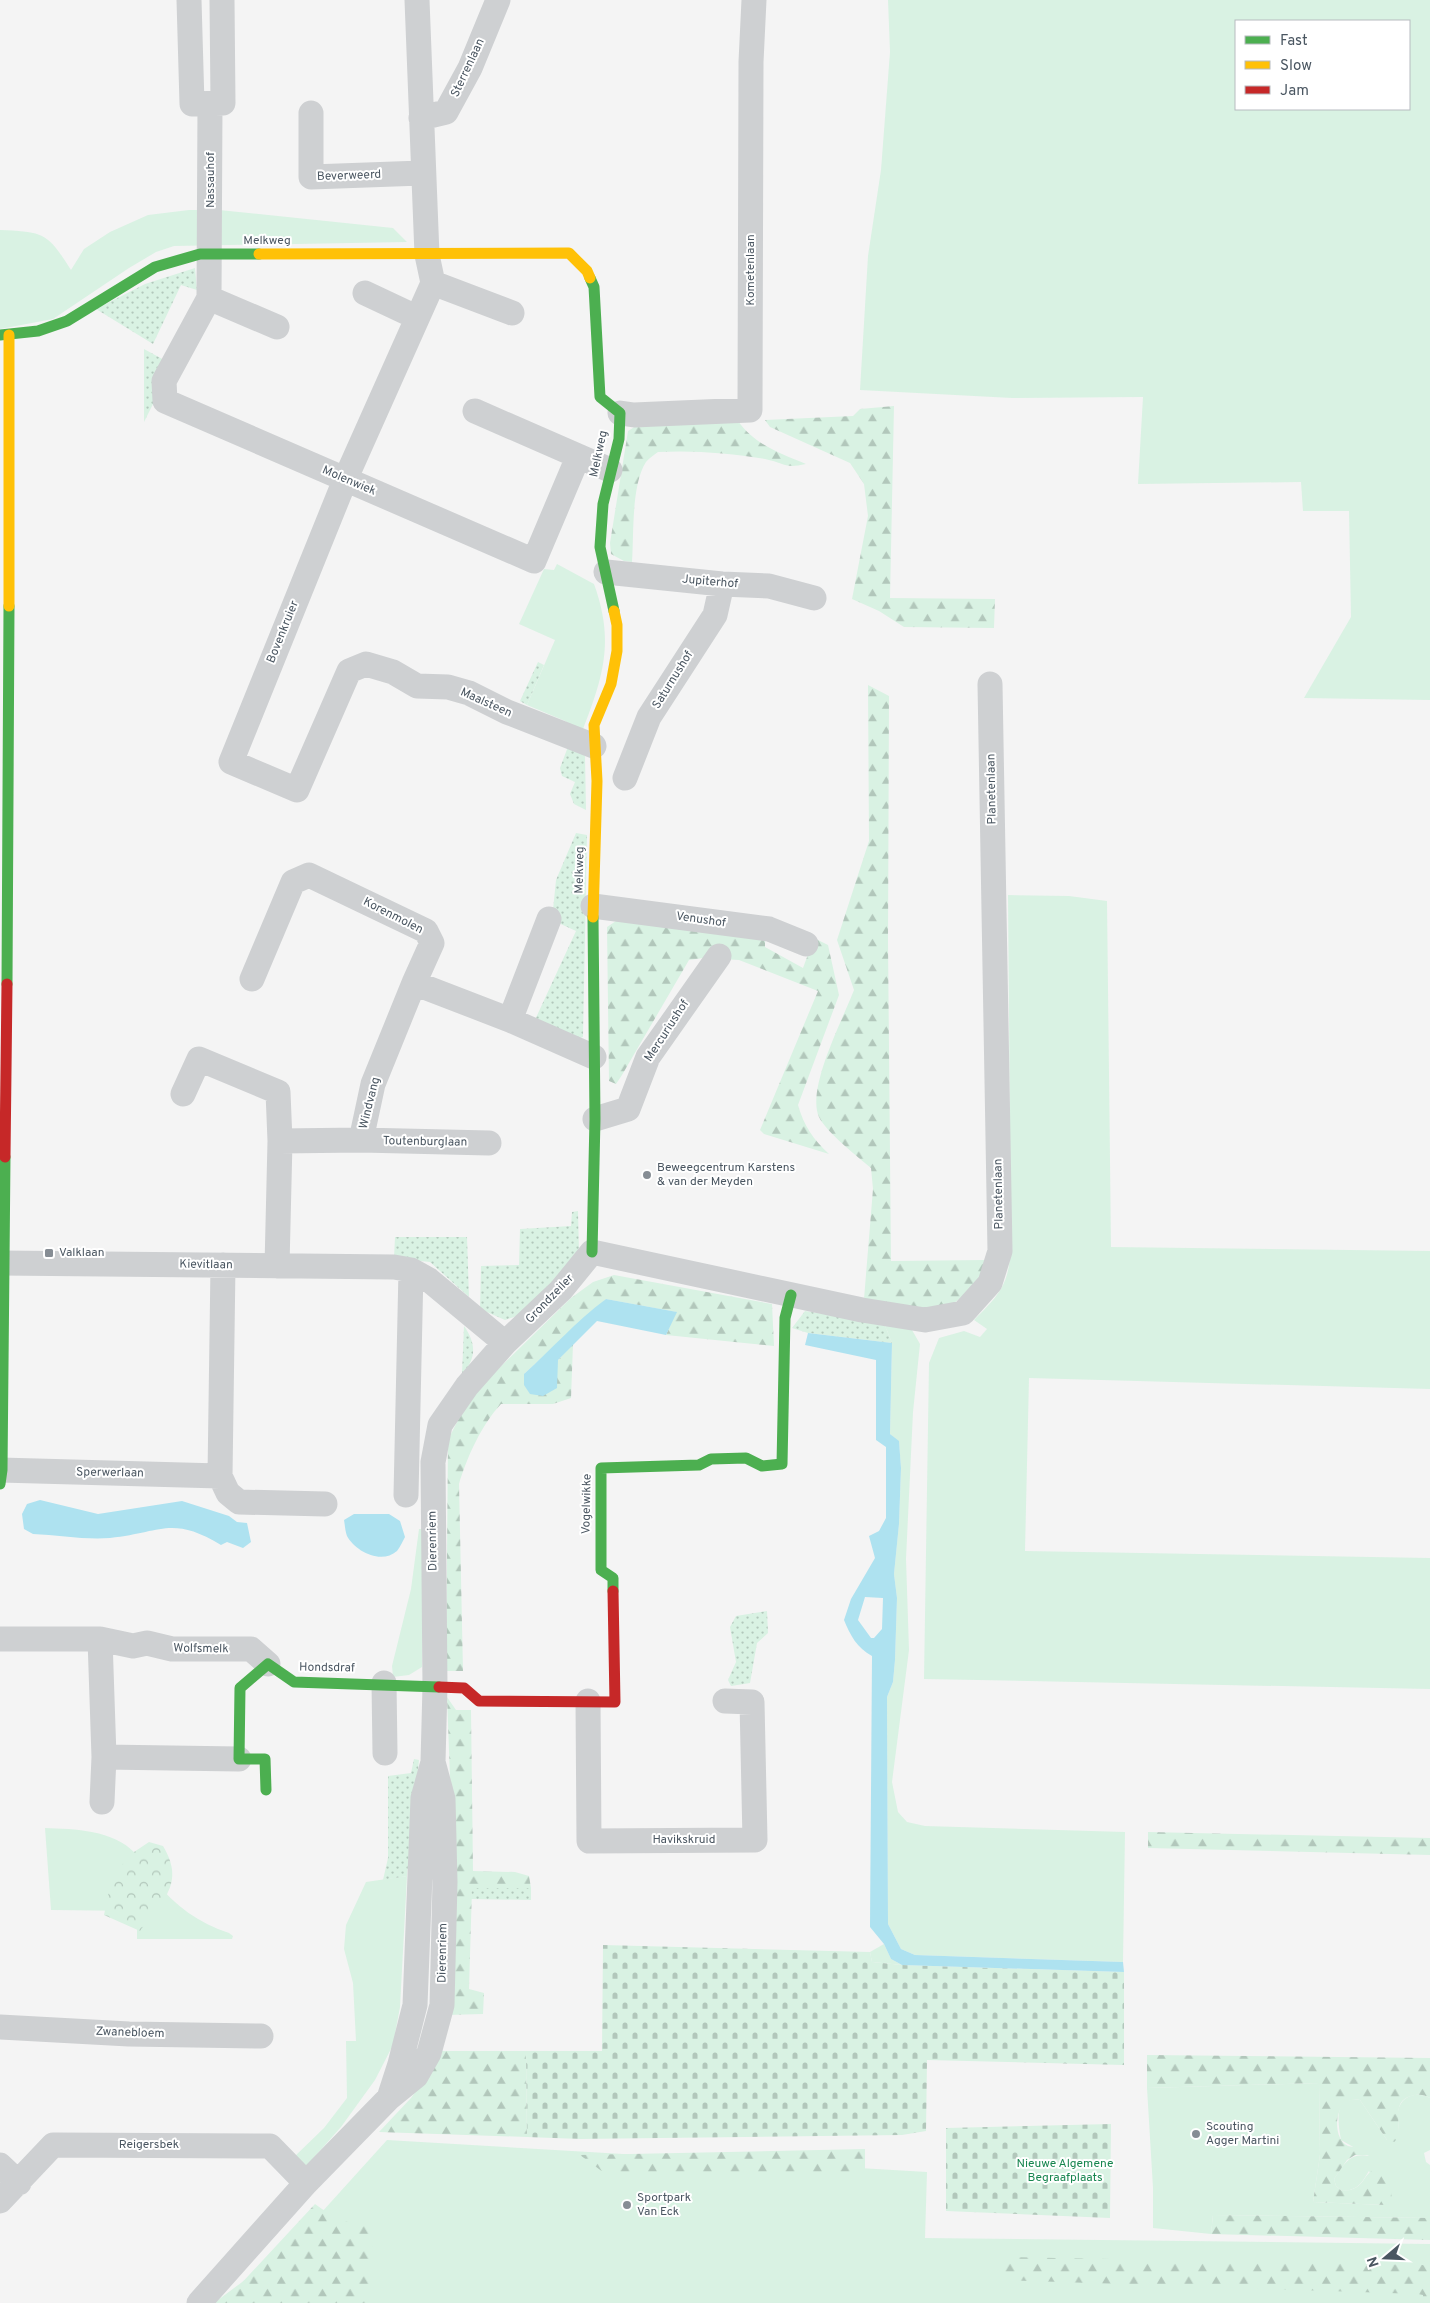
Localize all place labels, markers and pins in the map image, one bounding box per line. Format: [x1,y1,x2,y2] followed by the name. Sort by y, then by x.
[657,1160,795,1190] place label: Beweegcentrum Karstens & van der Meyden
[641,1169,653,1181] marker: Beweegcentrum Karstens & van der Meyden
[59,1245,105,1261] place label: Valklaan
[43,1247,55,1259] marker: Valklaan
[1206,2119,1279,2149] place label: Scouting Agger Martini
[1190,2128,1202,2140] marker: Scouting Agger Martini
[637,2190,691,2220] place label: Sportpark Van Eck
[621,2199,633,2211] marker: Sportpark Van Eck

